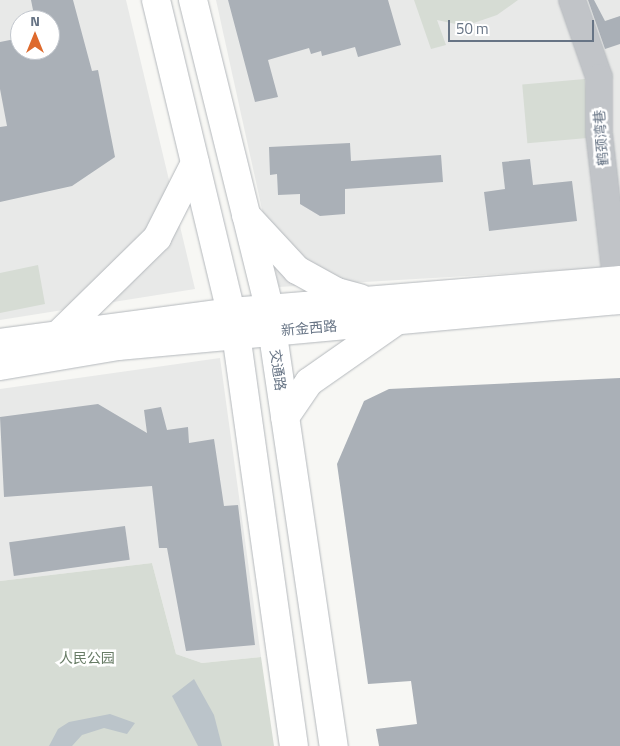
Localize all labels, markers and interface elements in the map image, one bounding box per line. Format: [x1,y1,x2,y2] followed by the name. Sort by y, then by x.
[10,10,60,60] north arrow
[30,10,40,31] text: N
[450,10,596,42] scale bar
[456,17,489,40] text: 50 m
[591,109,611,167] street label: 鹤颈湾巷
[280,317,338,339] street label: 新金西路
[267,348,289,392] street label: 交通路
[59,650,115,666] park label: 人民公园

